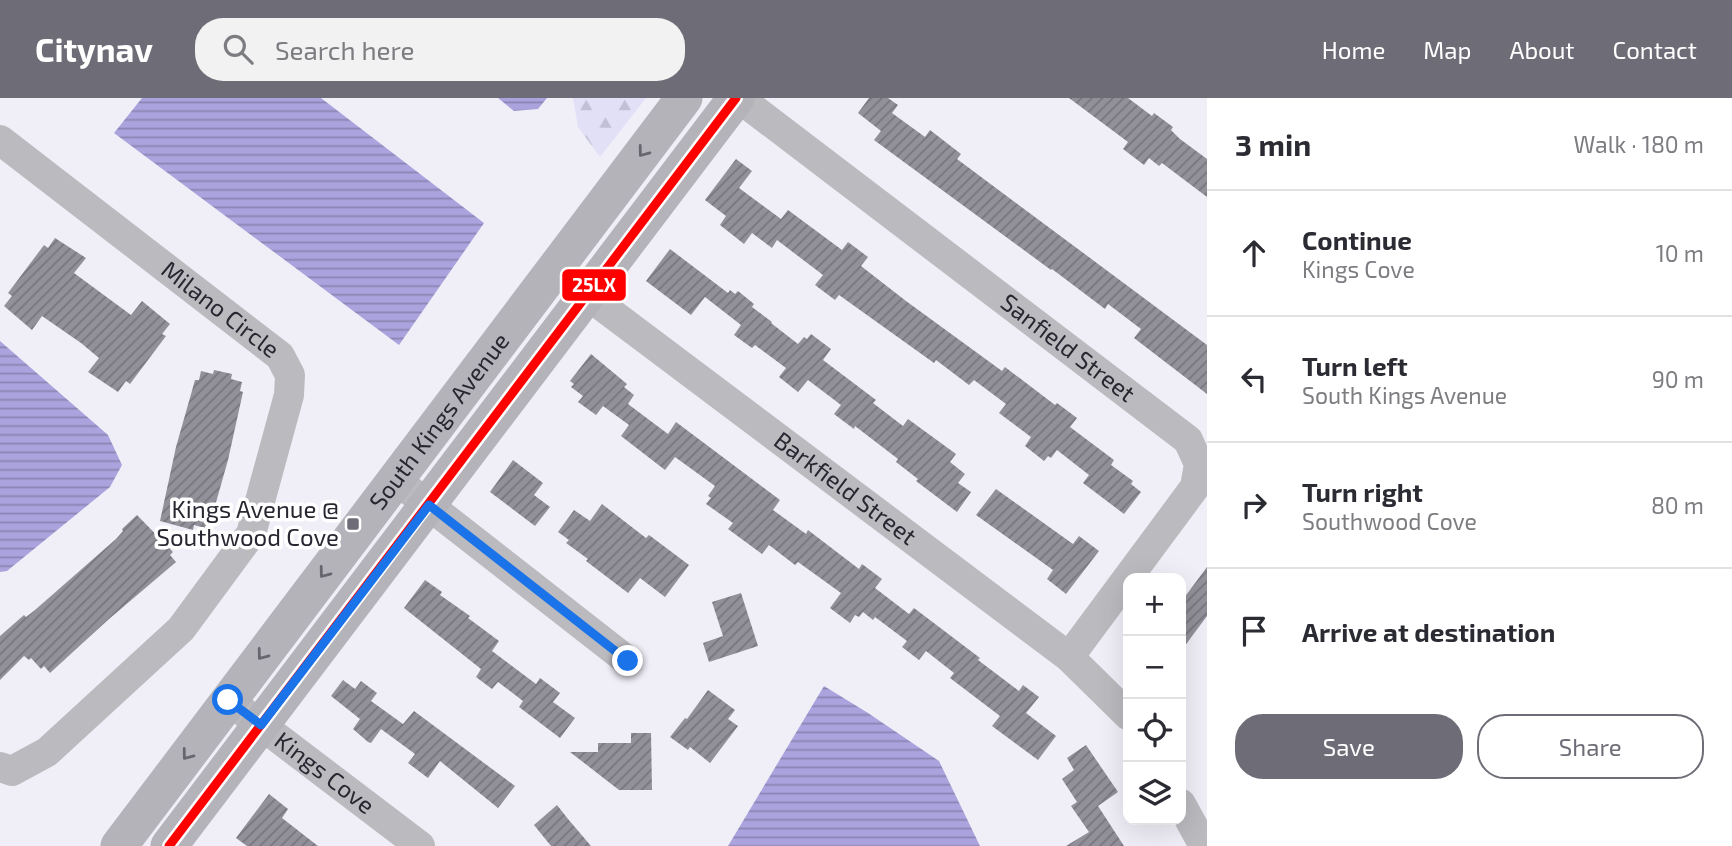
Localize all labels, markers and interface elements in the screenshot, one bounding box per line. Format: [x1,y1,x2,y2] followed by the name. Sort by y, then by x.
[195,18,685,81] search box
[35,29,153,69] text: Citynav
[219,30,257,68] icon: search
[275,34,415,65] text: Search here
[1322,35,1385,64] text: Home
[1423,35,1471,64] text: Map
[1509,35,1575,64] text: About
[1613,35,1697,64] text: Contact
[1235,126,1311,162] text: 3 min
[1574,130,1704,158] text: Walk · 180 m
[639,145,651,157] one-way arrow
[1302,224,1412,255] text: Continue
[1235,234,1273,272] icon: ahead
[1656,239,1704,267] text: 10 m
[156,254,286,363] street label: Milano Circle
[1302,255,1415,283] text: Kings Cove
[561,268,627,302] line badge: 25LX
[572,273,617,296] text: 25LX
[996,287,1141,407] street label: Sanfield Street
[362,326,515,515] street label: South Kings Avenue
[1302,350,1408,381] text: Turn left
[1235,360,1273,398] icon: left
[1652,365,1704,393] text: 90 m
[1302,381,1507,409] text: South Kings Avenue
[769,425,923,550] street label: Barkfield Street
[1302,476,1423,507] text: Turn right
[1235,486,1273,524] icon: right
[1651,491,1704,519] text: 80 m
[156,494,339,551] place label: Kings Avenue @ Southwood Cove
[1302,507,1477,535] text: Southwood Cove
[345,516,361,532] marker: Kings Avenue @ Southwood Cove
[320,565,333,578] one-way arrow
[1123,573,1186,825] map controls
[1123,573,1186,636] button: +
[1235,612,1273,650] icon: arrive
[1302,616,1555,647] text: Arrive at destination
[1123,636,1186,699] button: −
[612,645,643,676] route end
[257,648,270,660] one-way arrow
[212,684,243,715] route start
[1123,699,1186,762] button: locate
[1235,714,1463,779] button: Save
[1477,714,1704,779] button: Share
[270,725,381,819] street label: Kings Cove
[182,747,195,760] one-way arrow
[1123,762,1186,825] button: layers

